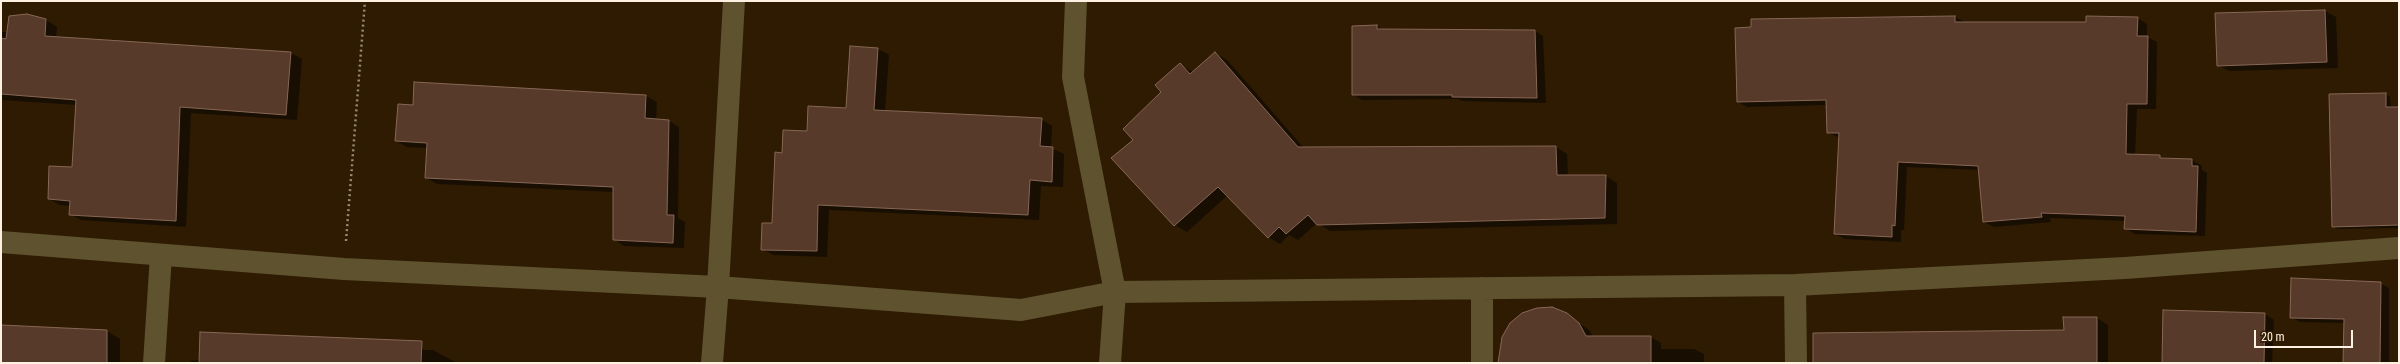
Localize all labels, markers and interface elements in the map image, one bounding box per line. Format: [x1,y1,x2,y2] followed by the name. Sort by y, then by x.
[2256,322,2355,348] scale bar
[2261,330,2285,344] text: 20 m

